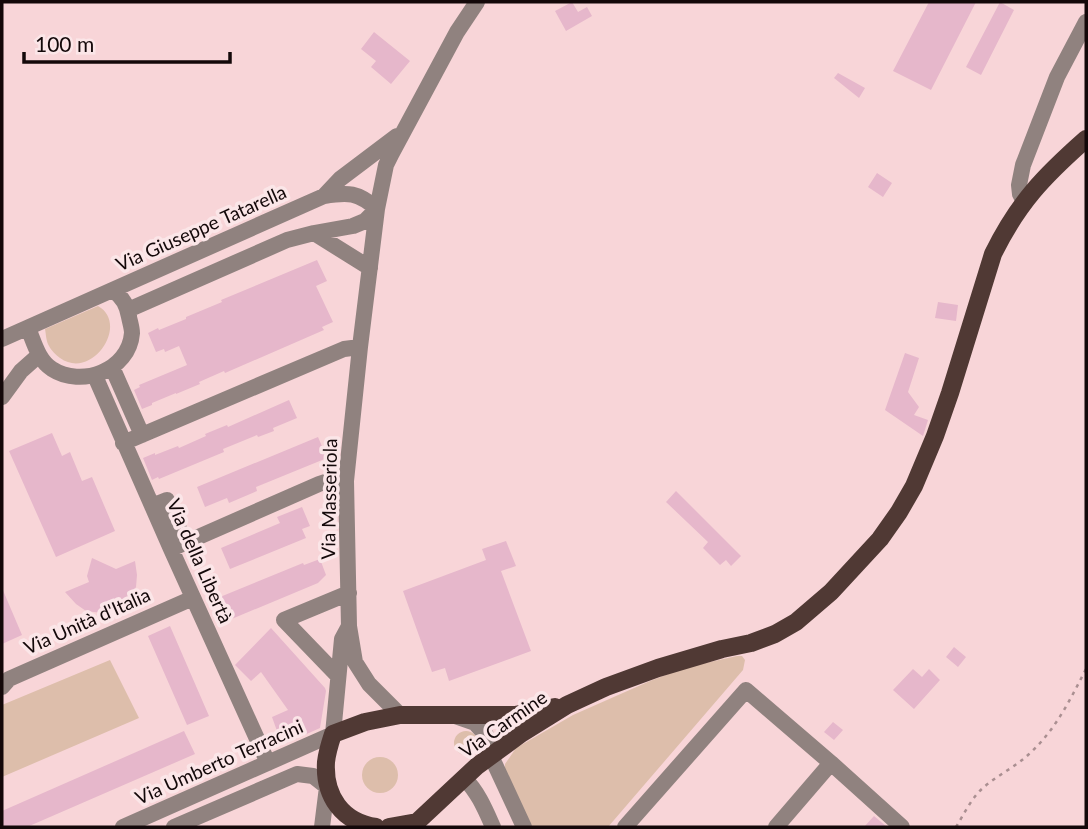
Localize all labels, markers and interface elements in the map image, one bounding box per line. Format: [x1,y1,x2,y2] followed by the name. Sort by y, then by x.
[24,21,231,65] scale bar
[35,31,94,56] text: 100 m
[112,180,290,276] street label: Via Giuseppe Tatarella
[316,438,341,560] street label: Via Masseriola
[163,495,238,627] street label: Via della Libertà
[20,582,154,659] street label: Via Unità d'Italia
[455,685,551,762] street label: Via Carmine
[131,714,306,809] street label: Via Umberto Terracini

